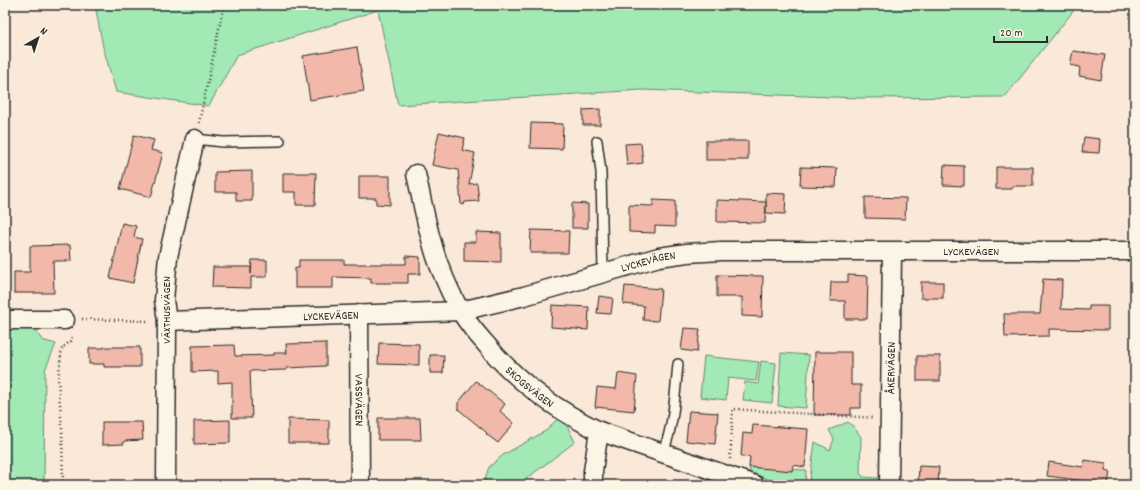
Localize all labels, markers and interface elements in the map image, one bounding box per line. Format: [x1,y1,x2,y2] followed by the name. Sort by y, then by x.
[18,18,58,58] north arrow
[994,18,1047,44] scale bar
[36,24,51,40] text: N
[1000,25,1023,42] text: 20 m
[943,244,999,261] street label: LYCKEVÄGEN
[619,248,677,278] street label: LYCKEVÄGEN
[159,276,176,344] street label: VÄXTHUSVÄGEN
[303,307,359,326] street label: LYCKEVÄGEN
[883,342,901,394] street label: ÅKERVÄGEN
[501,363,557,413] street label: SKOGSVÄGEN
[349,374,367,426] street label: VASSVÄGEN

